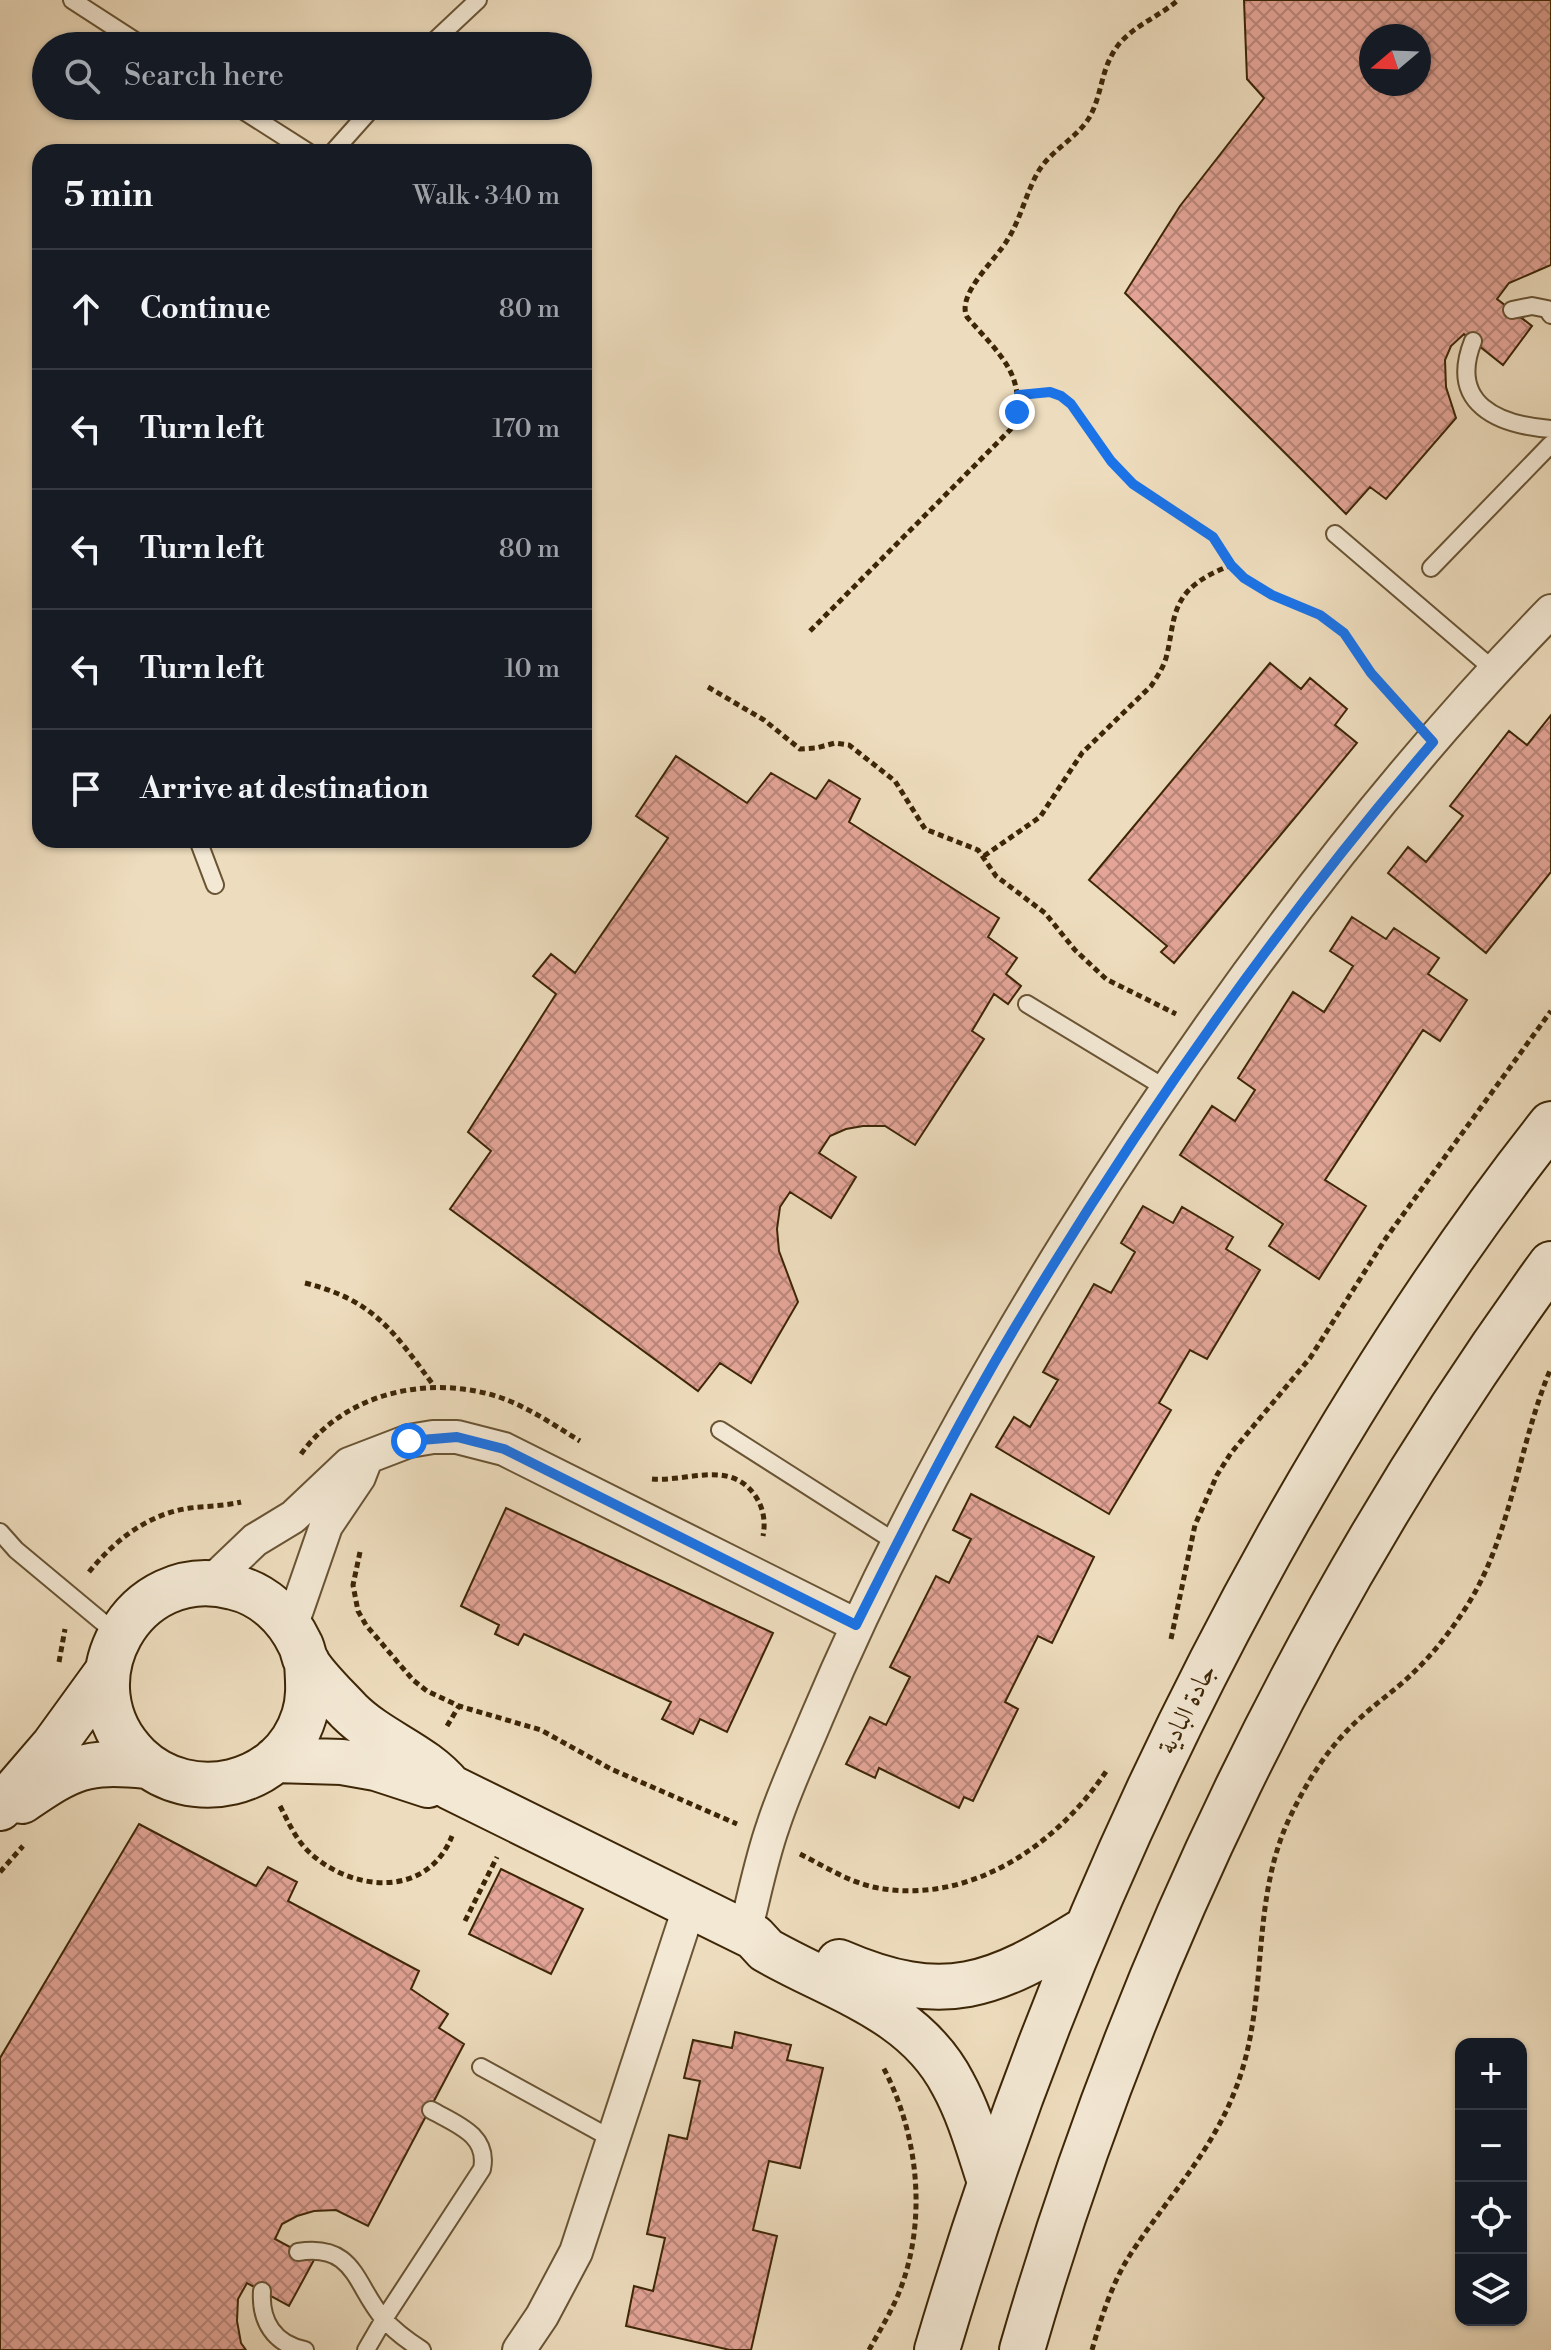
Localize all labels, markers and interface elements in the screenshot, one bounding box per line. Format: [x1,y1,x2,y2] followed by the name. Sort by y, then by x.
[1359,24,1431,96] north arrow
[32,32,592,120] search box
[60,54,104,98] icon: search
[124,57,284,95] text: Search here
[64,175,153,217] text: 5 min
[413,180,560,212] text: Walk · 340 m
[64,287,108,331] icon: ahead
[140,290,271,328] text: Continue
[499,293,560,325] text: 80 m
[999,394,1035,430] route end
[64,407,108,451] icon: left
[140,410,264,448] text: Turn left
[492,413,560,445] text: 170 m
[64,527,108,571] icon: left
[140,530,264,568] text: Turn left
[499,533,560,565] text: 80 m
[64,647,108,691] icon: left
[140,650,264,688] text: Turn left
[504,653,560,685] text: 10 m
[64,767,108,811] icon: arrive
[140,770,429,808] text: Arrive at destination
[391,1423,427,1459] route start
[1151,1658,1223,1760] street label: جادة البادية
[1455,2038,1527,2326] map controls
[1455,2038,1527,2110] button: +
[1455,2110,1527,2182] button: −
[1455,2182,1527,2254] button: locate
[1455,2254,1527,2326] button: layers

